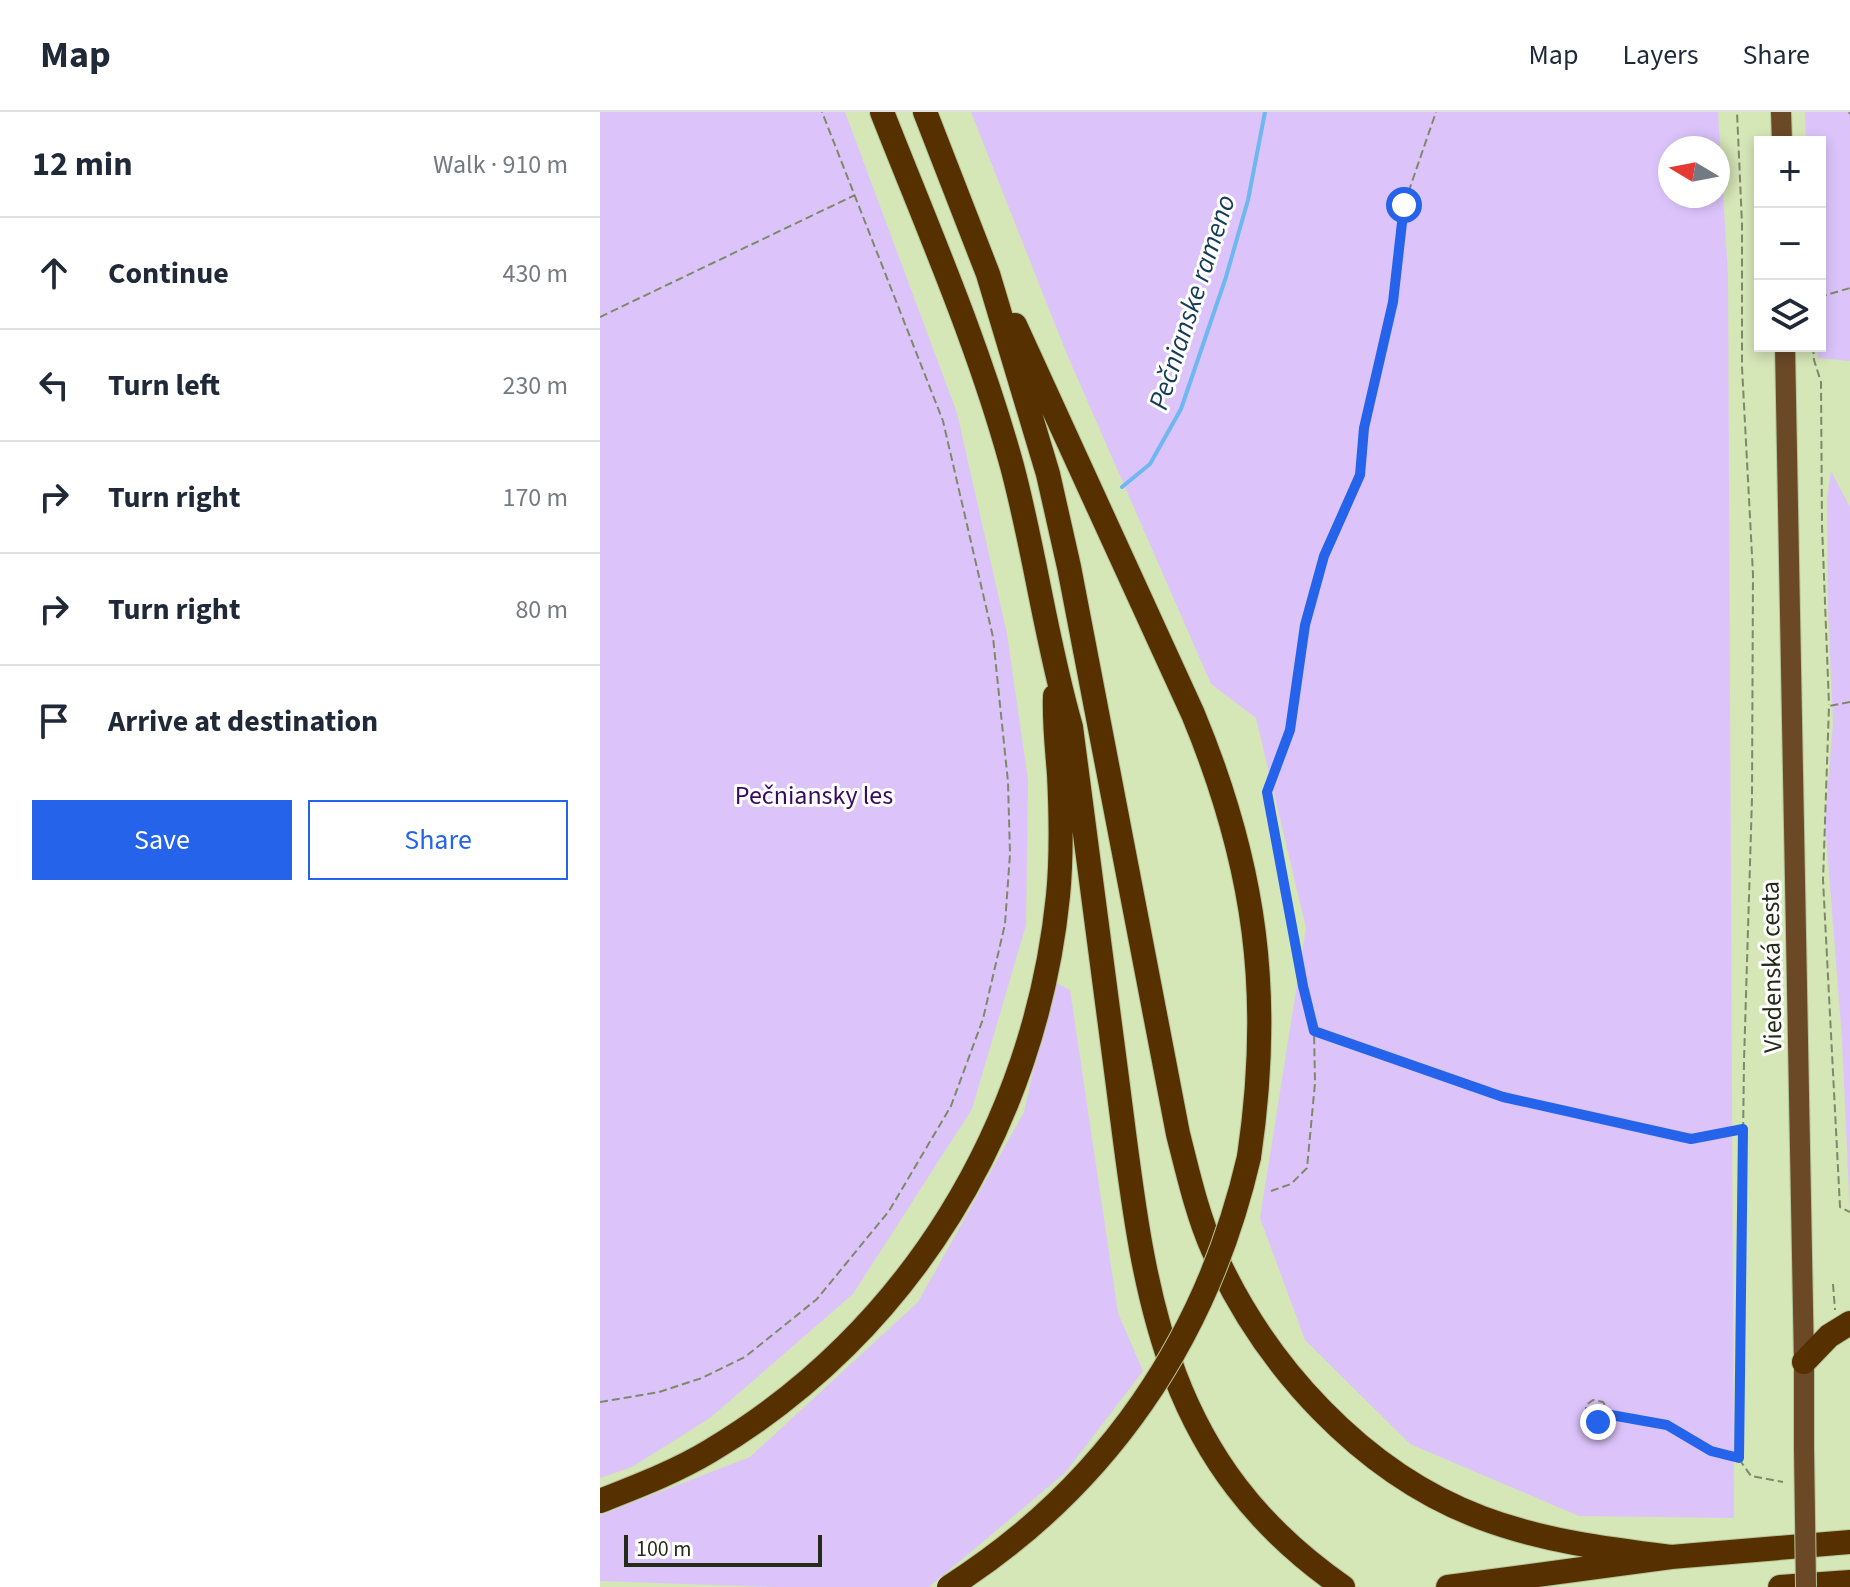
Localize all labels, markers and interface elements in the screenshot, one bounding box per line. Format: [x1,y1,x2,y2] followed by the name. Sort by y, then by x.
[40,28,111,82] text: Map
[1528,35,1578,75] text: Map
[1622,35,1698,75] text: Layers
[1742,35,1810,75] text: Share
[1658,136,1730,208] north arrow
[1754,136,1826,352] map controls
[1754,136,1826,208] button: +
[32,140,133,189] text: 12 min
[433,146,568,183] text: Walk · 910 m
[1386,187,1422,223] route start
[1138,190,1246,415] water label: Pečnianske rameno
[1754,208,1826,280] button: −
[32,251,76,295] icon: ahead
[108,252,229,295] text: Continue
[502,255,568,292] text: 430 m
[1754,280,1826,352] button: layers
[32,363,76,407] icon: left
[108,364,220,407] text: Turn left
[502,367,568,404] text: 230 m
[32,475,76,519] icon: right
[108,476,240,519] text: Turn right
[502,479,568,516] text: 170 m
[32,587,76,631] icon: right
[108,588,240,631] text: Turn right
[515,591,568,628] text: 80 m
[32,699,76,743] icon: arrive
[108,700,378,743] text: Arrive at destination
[735,777,893,814] park label: Pečniansky les
[32,800,292,880] button: Save
[308,800,568,880] button: Share
[1752,881,1791,1053] street label: Viedenská cesta
[1580,1404,1616,1440] route end
[624,1531,822,1567] scale bar
[636,1533,691,1565] text: 100 m

